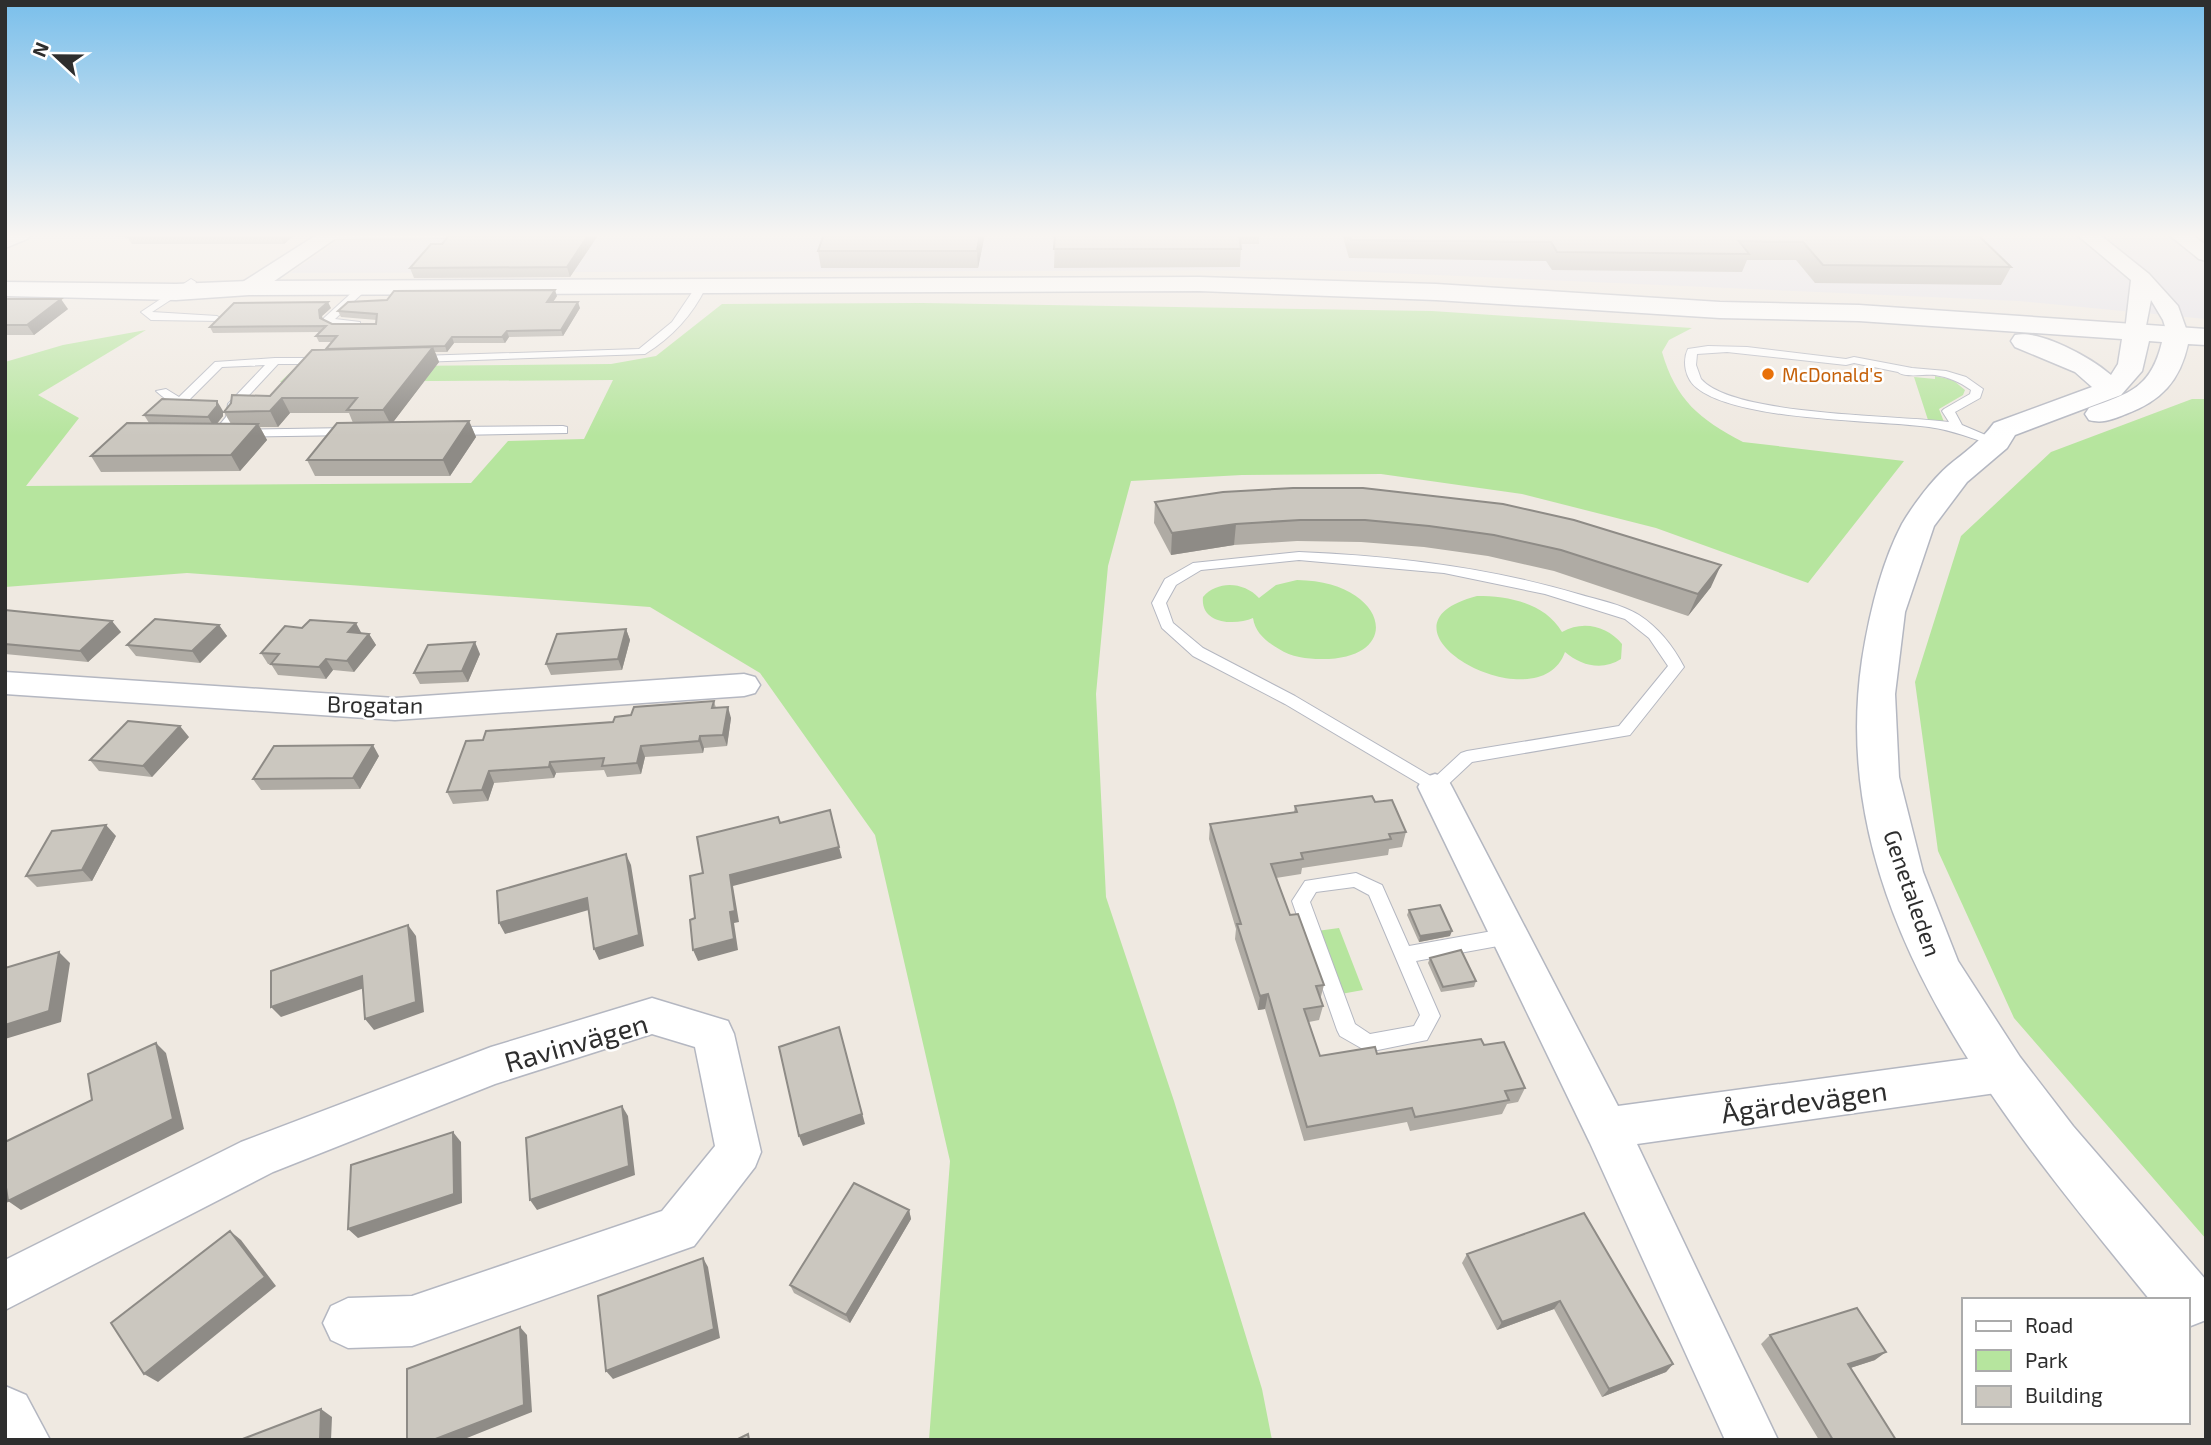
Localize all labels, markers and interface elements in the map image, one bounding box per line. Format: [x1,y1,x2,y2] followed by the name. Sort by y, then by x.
[21,21,91,91] north arrow
[27,39,53,60] text: N
[1782,363,1883,386] place label: McDonald's
[1760,366,1776,382] marker: McDonald's
[327,689,423,719] street label: Brogatan
[1878,826,1948,960] street label: Genetaleden
[500,1005,652,1079] street label: Ravinvägen
[1719,1073,1889,1129] street label: Ågärdevägen
[1962,1298,2190,1424] legend
[2025,1312,2073,1337] text: Road
[2025,1347,2068,1372] text: Park
[2025,1382,2103,1407] text: Building

